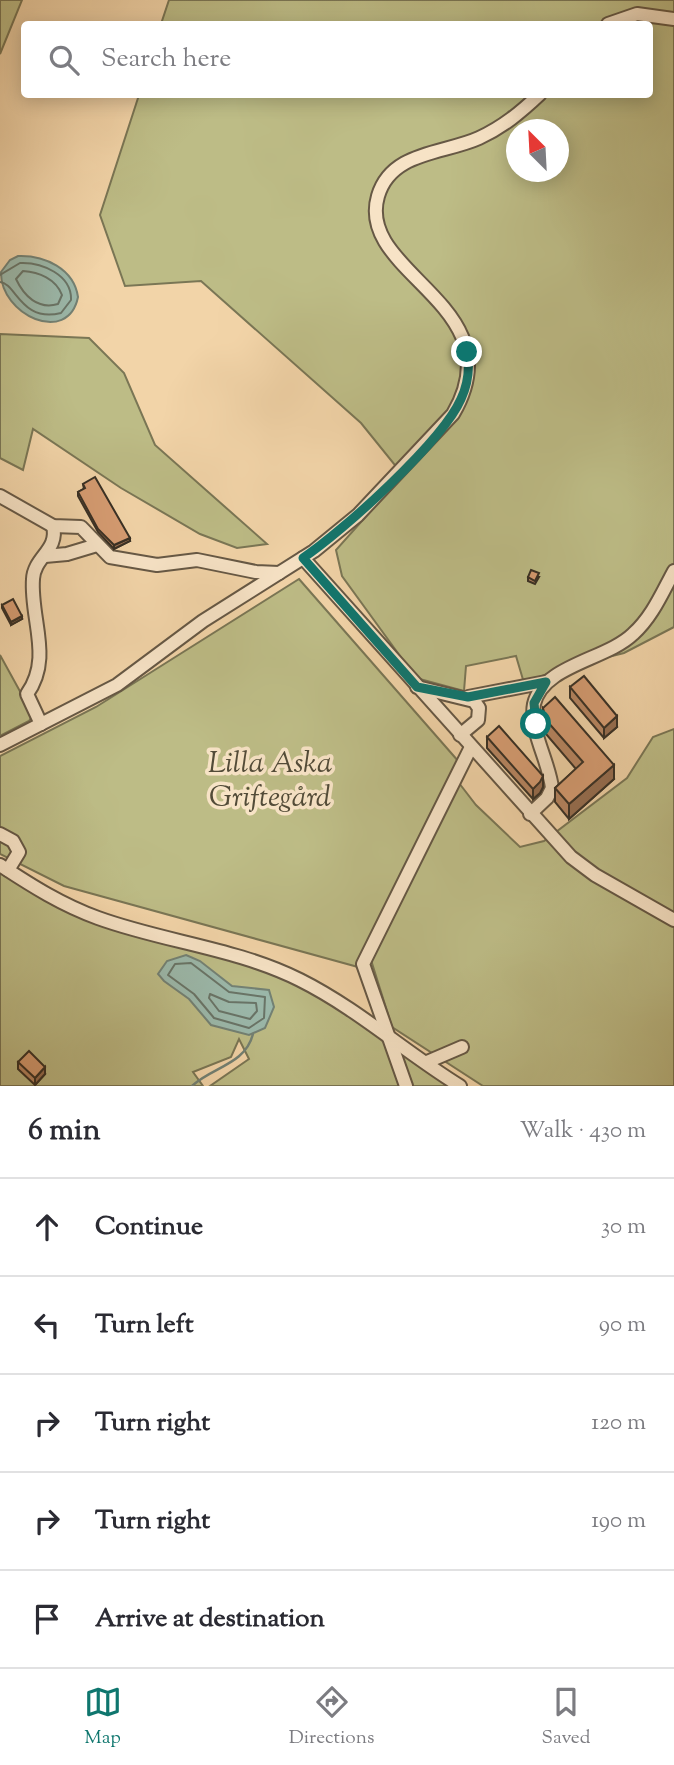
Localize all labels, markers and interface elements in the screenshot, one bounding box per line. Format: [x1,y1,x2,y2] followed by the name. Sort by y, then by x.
[21,21,653,98] search box
[45,41,83,79] icon: search
[101,41,231,78] text: Search here
[506,119,569,182] north arrow
[451,336,482,367] route end
[520,708,551,739] route start
[208,743,332,820] park label: Lilla Aska Griftegård
[28,1110,100,1153] text: 6 min
[520,1115,646,1148] text: Walk · 430 m
[28,1208,66,1246] icon: ahead
[95,1209,203,1246] text: Continue
[601,1211,646,1244] text: 30 m
[28,1306,66,1344] icon: left
[95,1307,194,1344] text: Turn left
[599,1309,646,1342] text: 90 m
[28,1404,66,1442] icon: right
[95,1405,210,1442] text: Turn right
[591,1407,646,1440] text: 120 m
[28,1502,66,1540] icon: right
[95,1503,210,1540] text: Turn right
[591,1505,646,1538] text: 190 m
[28,1600,66,1638] icon: arrive
[95,1601,325,1638] text: Arrive at destination
[84,1683,122,1752] tab: Map
[289,1683,374,1752] tab: Directions
[542,1683,590,1752] tab: Saved

